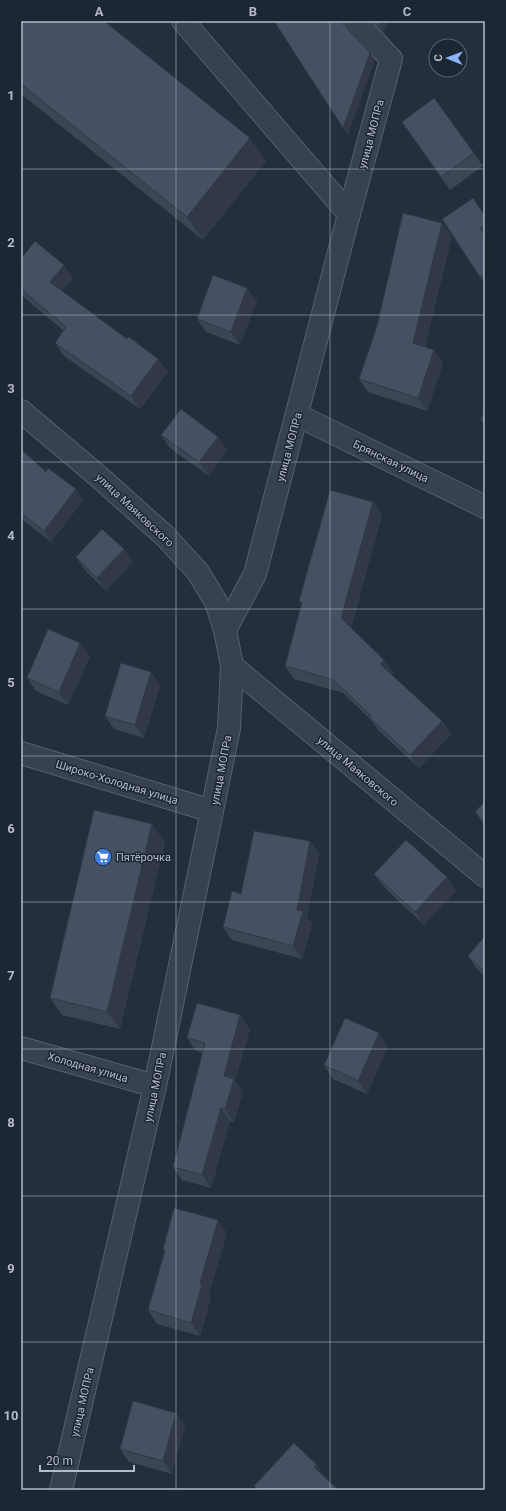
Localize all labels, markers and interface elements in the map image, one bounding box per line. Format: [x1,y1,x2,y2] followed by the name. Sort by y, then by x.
[95,4,104,19] text: A
[249,4,257,19] text: B
[403,4,412,19] text: C
[428,38,468,78] north arrow
[432,54,445,62] text: С
[7,88,15,103] text: 1
[356,98,387,170] street label: улица МОПРа
[7,235,15,250] text: 2
[7,381,15,396] text: 3
[274,411,305,483] street label: улица МОПРа
[351,438,431,485] street label: Брянская улица
[93,471,176,550] street label: улица Маяковского
[7,528,15,543] text: 4
[7,675,15,690] text: 5
[208,734,235,806] street label: улица МОПРа
[315,734,401,809] street label: улица Маяковского
[54,758,180,807] street label: Широко-Холодная улица
[7,821,15,836] text: 6
[93,847,113,867] supermarket icon: Пятёрочка
[116,851,171,864] place label: Пятёрочка
[7,968,15,983] text: 7
[46,1050,130,1085] street label: Холодная улица
[142,1051,169,1123] street label: улица МОПРа
[7,1115,15,1130] text: 8
[7,1261,15,1276] text: 9
[68,1366,97,1438] street label: улица МОПРа
[4,1408,18,1423] text: 10
[40,1447,134,1473] scale bar
[46,1454,73,1468] text: 20 m

